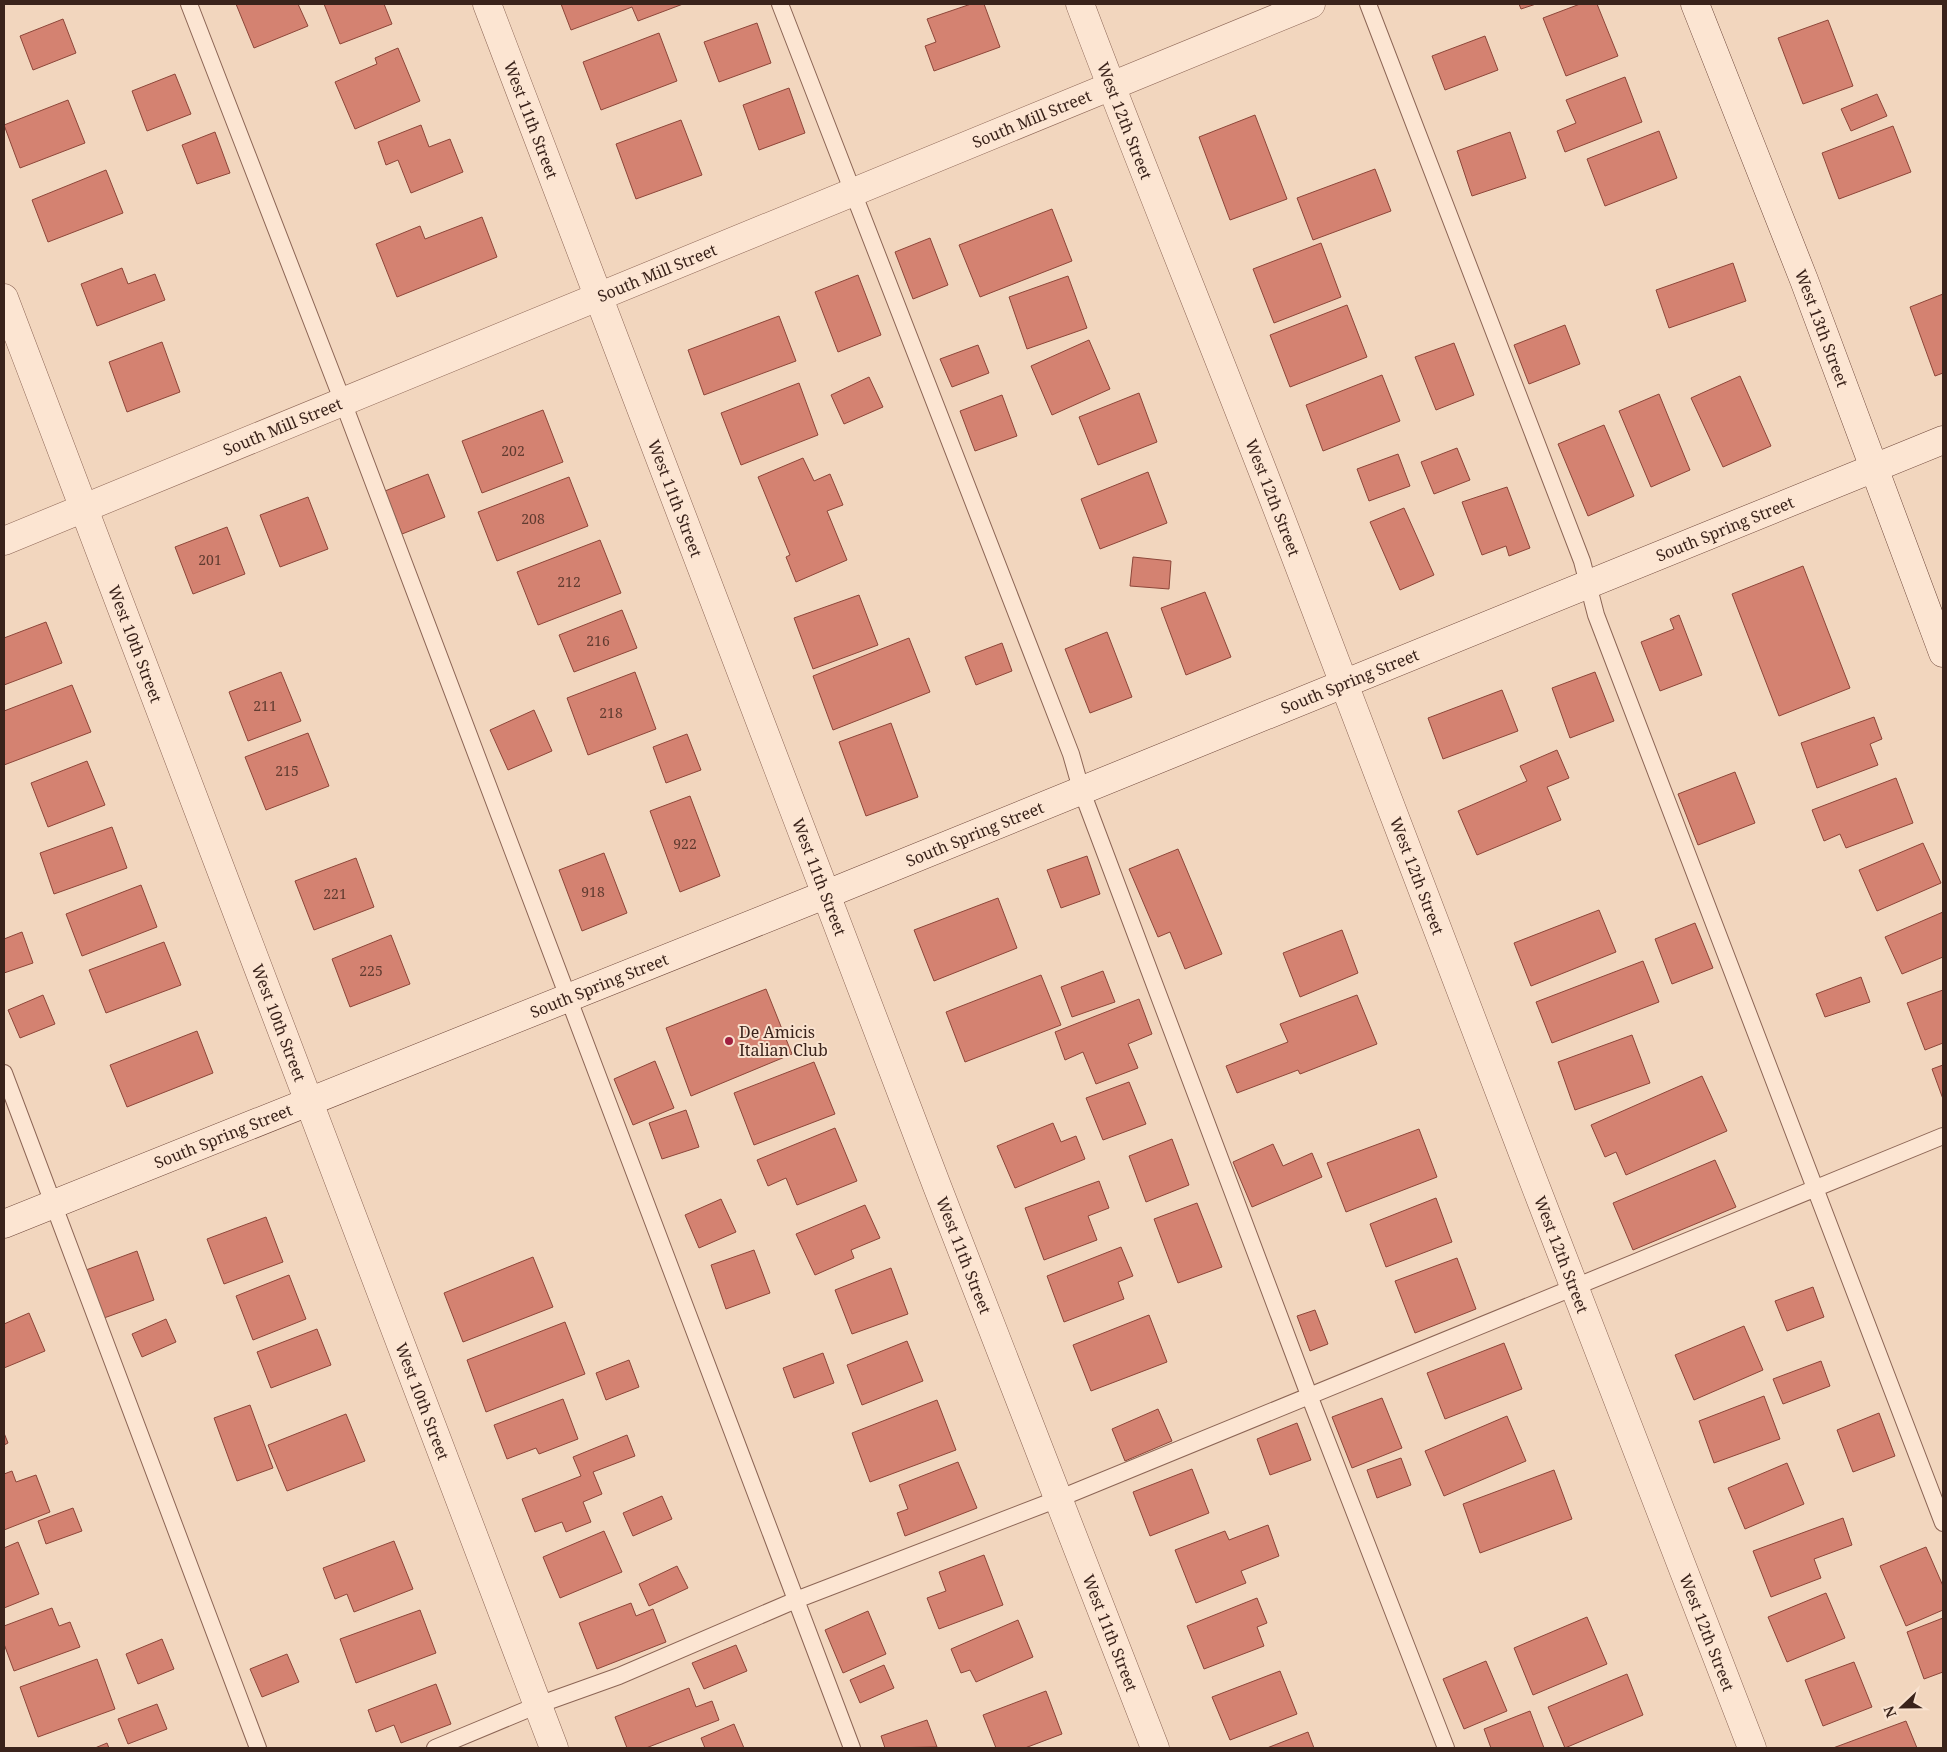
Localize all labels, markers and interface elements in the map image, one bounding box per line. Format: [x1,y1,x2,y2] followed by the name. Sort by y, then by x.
[499,58,564,182] street label: West 11th Street
[1092,59,1158,183] street label: West 12th Street
[969,84,1095,153] street label: South Mill Street
[594,238,720,307] street label: South Mill Street
[1790,266,1854,390] street label: West 13th Street
[219,392,346,461] street label: South Mill Street
[1240,436,1306,560] street label: West 12th Street
[643,437,708,561] street label: West 11th Street
[501,441,525,460] house number: 202
[1653,491,1797,567] street label: South Spring Street
[521,509,545,528] house number: 208
[198,550,222,569] house number: 201
[557,572,581,591] house number: 212
[103,582,168,706] street label: West 10th Street
[586,631,610,650] house number: 216
[1277,643,1422,719] street label: South Spring Street
[253,696,277,715] house number: 211
[599,703,623,722] house number: 218
[275,761,299,780] house number: 215
[902,796,1047,872] street label: South Spring Street
[1385,814,1450,938] street label: West 12th Street
[787,815,852,939] street label: West 11th Street
[673,834,697,853] house number: 922
[581,882,605,901] house number: 918
[323,884,347,903] house number: 221
[527,948,672,1023] street label: South Spring Street
[247,961,311,1085] street label: West 10th Street
[359,961,383,980] house number: 225
[739,1021,828,1061] place label: De Amicis Italian Club
[723,1035,735,1047] marker: De Amicis Italian Club
[151,1098,296,1174] street label: South Spring Street
[931,1193,997,1317] street label: West 11th Street
[1529,1193,1594,1317] street label: West 12th Street
[390,1339,455,1463] street label: West 10th Street
[1078,1571,1143,1695] street label: West 11th Street
[1674,1571,1740,1695] street label: West 12th Street
[1877,1682,1927,1732] north arrow
[1879,1703,1900,1721] text: N

